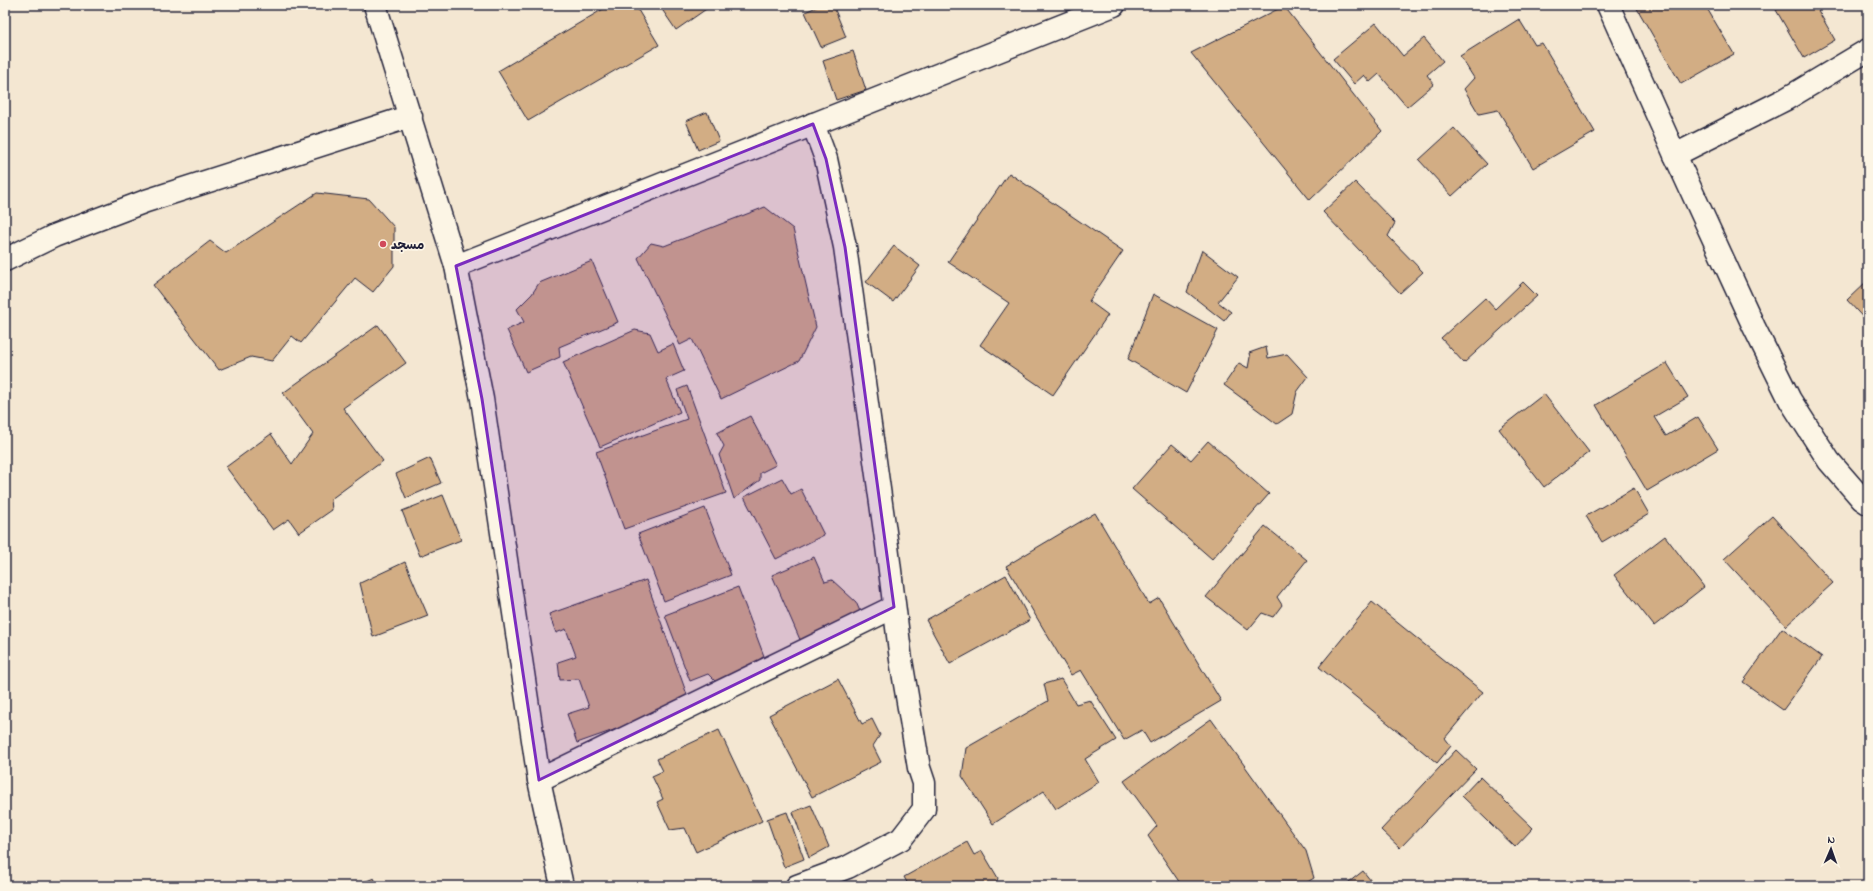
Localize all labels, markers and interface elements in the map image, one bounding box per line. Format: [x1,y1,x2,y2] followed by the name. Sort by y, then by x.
[391,236,424,255] place label: مسجد
[378,239,388,249] marker: مسجد
[1811,829,1851,869] north arrow
[1827,832,1835,848] text: N

